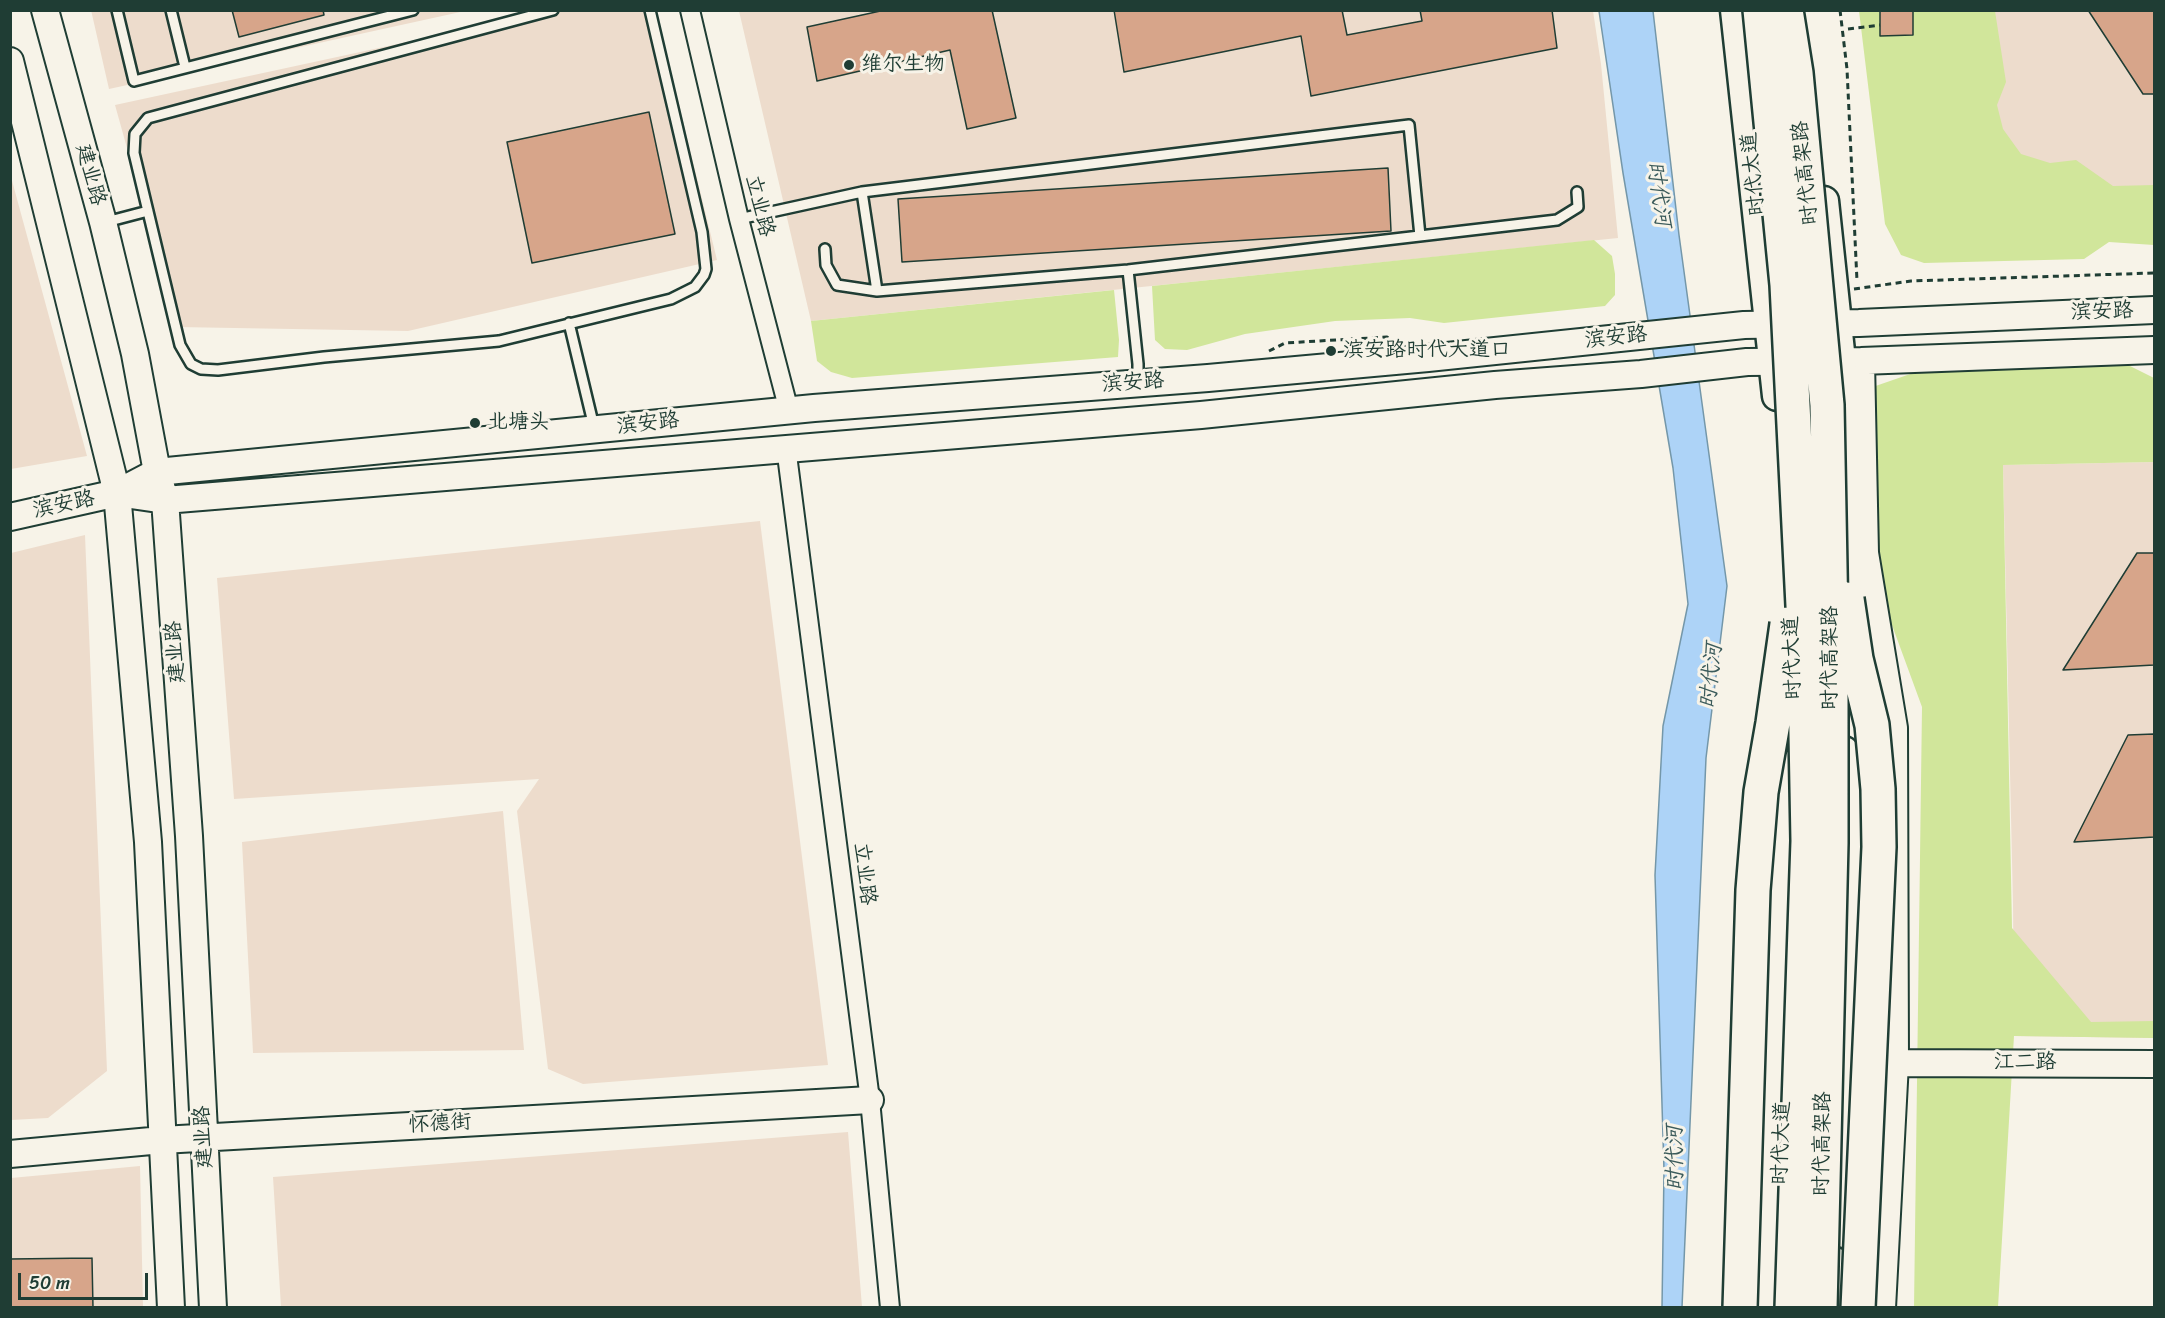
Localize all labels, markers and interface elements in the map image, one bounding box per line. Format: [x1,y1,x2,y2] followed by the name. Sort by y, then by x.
[861,52,945,78] place label: 维尔生物
[842,58,856,72] marker: 维尔生物
[1788,119,1824,227] street label: 时代高架路
[1737,131,1771,217] street label: 时代大道
[70,141,110,209] street label: 建业路
[1640,159,1676,229] water label: 时代河
[739,172,779,240] street label: 立业路
[2070,298,2134,326] street label: 滨安路
[1583,322,1649,354] street label: 滨安路
[1343,338,1511,364] place label: 滨安路时代大道口
[1324,344,1338,358] marker: 滨安路时代大道口
[1101,368,1165,398] street label: 滨安路
[615,408,681,440] street label: 滨安路
[487,410,550,436] place label: 北塘头
[468,416,482,430] marker: 北塘头
[31,486,97,524] street label: 滨安路
[1818,606,1844,710] street label: 时代高架路
[1779,616,1807,700] street label: 时代大道
[161,620,191,684] street label: 建业路
[1695,642,1729,710] water label: 时代河
[848,841,880,907] street label: 立业路
[1994,1050,2056,1076] street label: 江二路
[1809,1091,1837,1197] street label: 时代高架路
[1768,1101,1796,1185] street label: 时代大道
[190,1105,218,1169] street label: 建业路
[408,1110,472,1138] street label: 怀德街
[1662,1125,1690,1191] water label: 时代河
[21,1261,152,1299] scale bar
[29,1267,70,1299] text: 50 m

